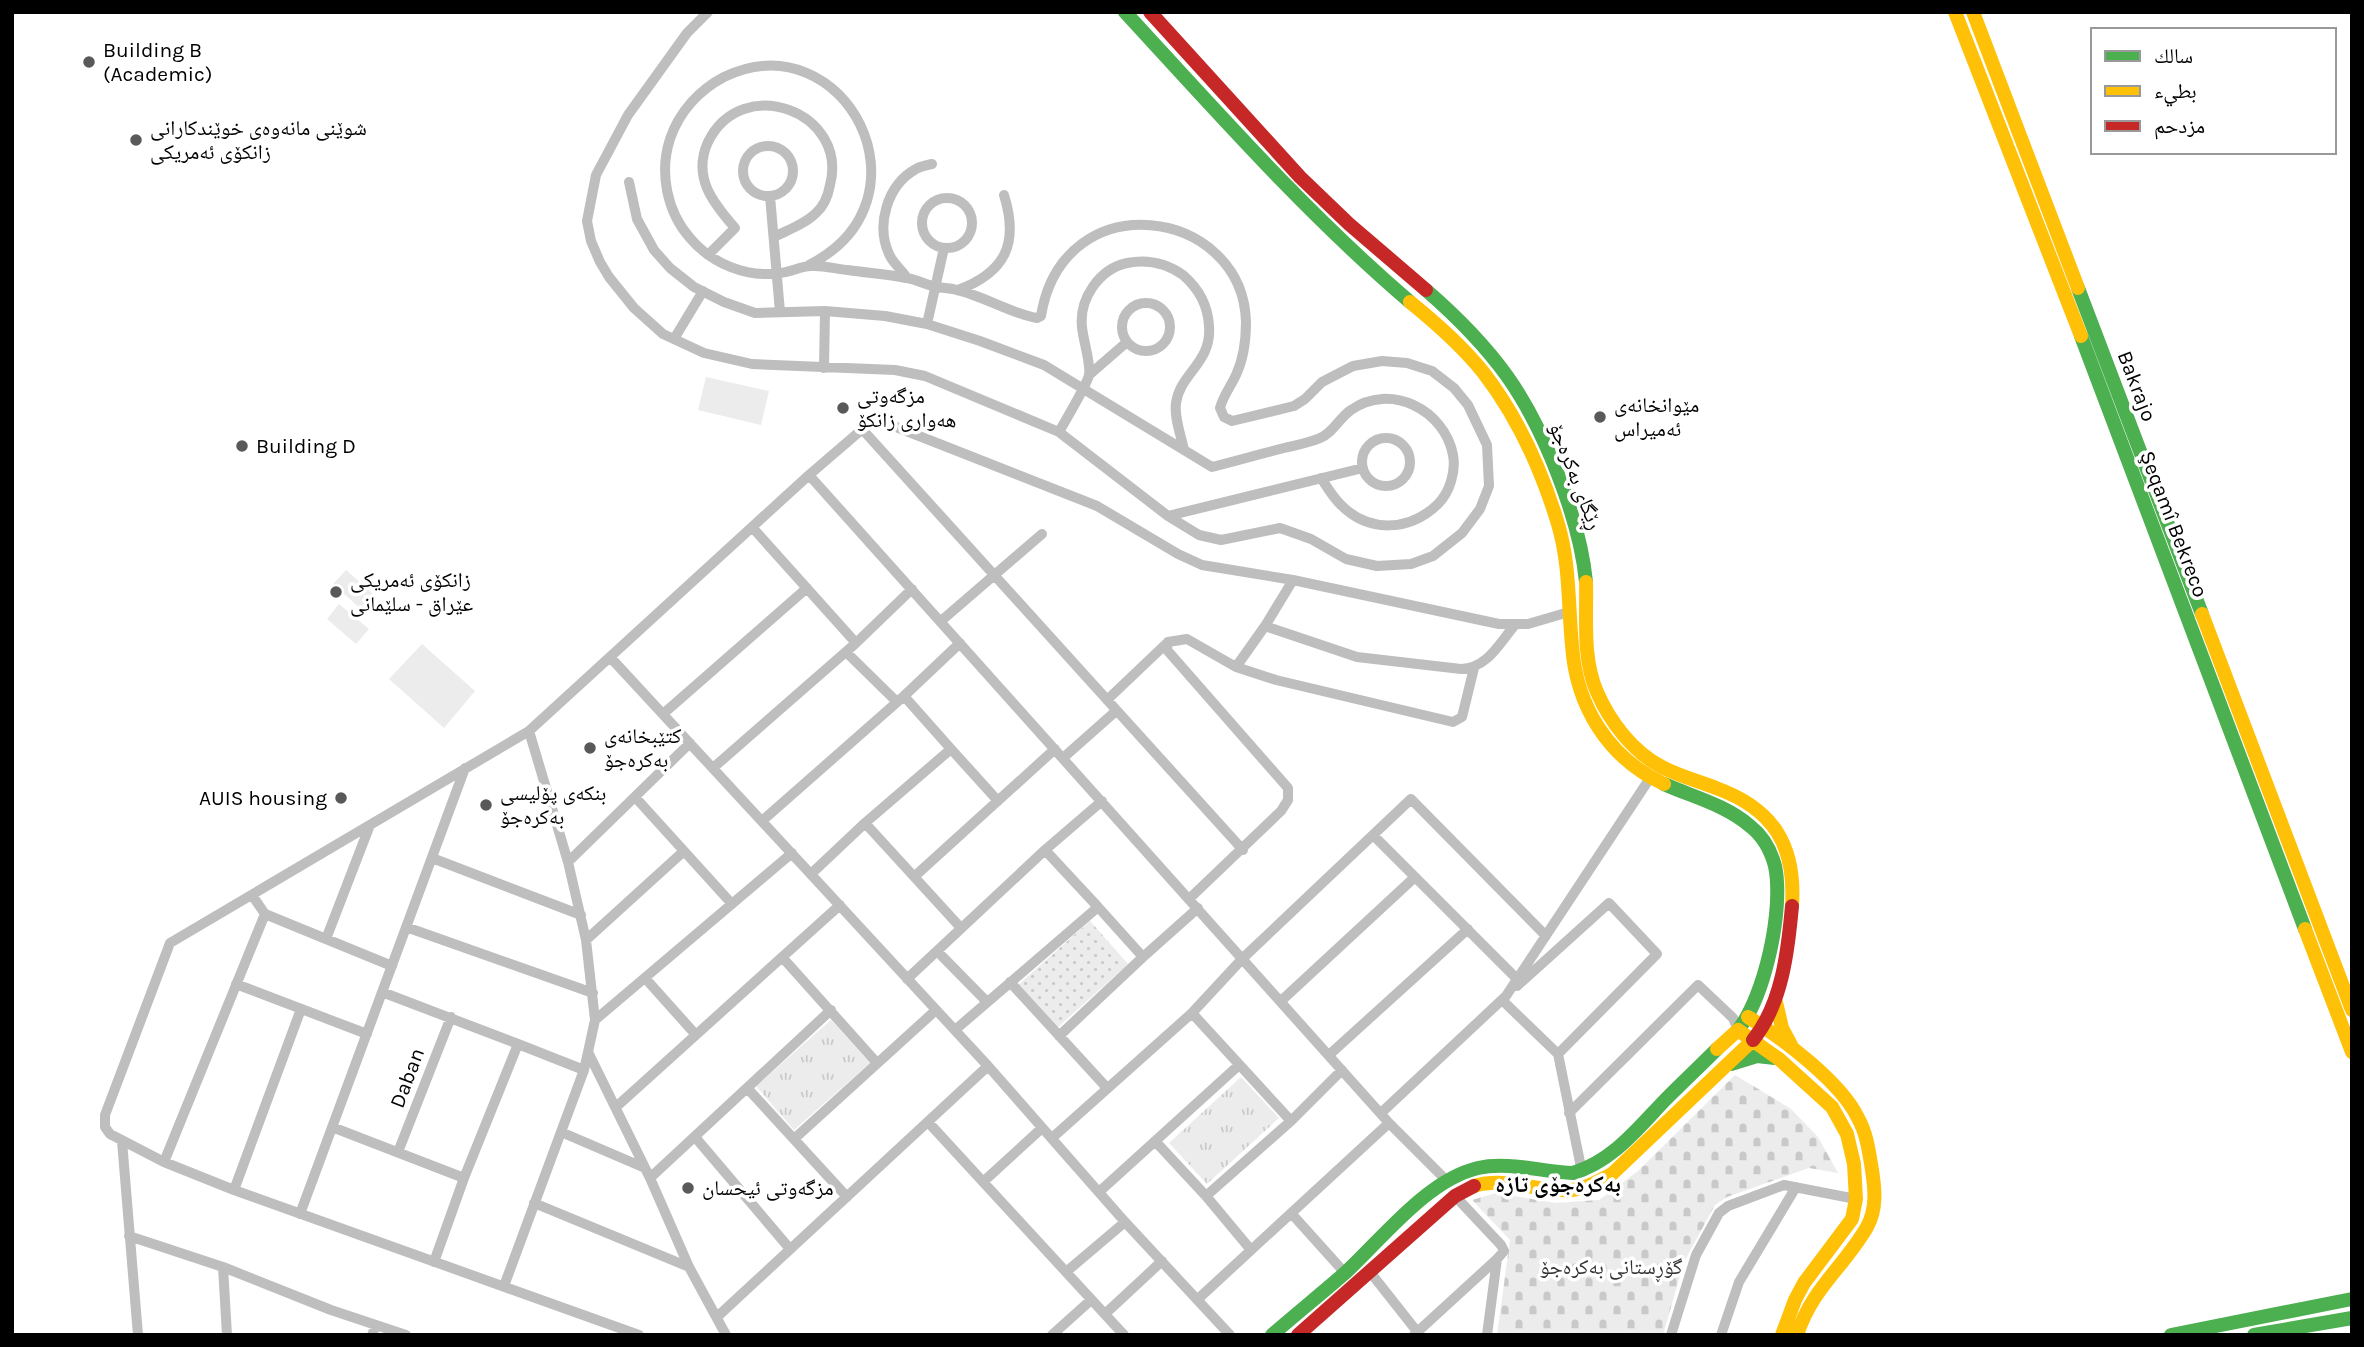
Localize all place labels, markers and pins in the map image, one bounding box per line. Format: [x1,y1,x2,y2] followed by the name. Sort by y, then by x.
[103,38,212,86] place label: Building B (Academic)
[81,54,97,70] marker: Building B (Academic)
[150,116,367,165] place label: شوێنی مانەوەی خوێندکارانی زانکۆی ئەمریکی
[128,132,144,148] marker: شوێنی مانەوەی خوێندکارانی زانکۆی ئەمریکی
[857,384,956,432] place label: مزگەوتی هەواری زانکۆ
[1614,393,1699,442] place label: مێوانخانەی ئەمیراس
[835,400,851,416] marker: مزگەوتی هەواری زانکۆ
[1592,409,1608,425] marker: مێوانخانەی ئەمیراس
[256,434,356,458] place label: Building D
[234,438,250,454] marker: Building D
[350,568,474,617] place label: زانکۆی ئەمریکی عێراق - سلێمانی
[328,584,344,600] marker: زانکۆی ئەمریکی عێراق - سلێمانی
[604,724,682,772] place label: کتێبخانەی بەکرەجۆ
[582,740,598,756] marker: کتێبخانەی بەکرەجۆ
[500,781,606,829] place label: بنکەی پۆلیسی بەکرەجۆ
[199,786,327,810] place label: AUIS housing
[333,790,349,806] marker: AUIS housing
[478,797,494,813] marker: بنکەی پۆلیسی بەکرەجۆ
[702,1176,834,1201] place label: مزگەوتی ئیحسان
[680,1180,696,1196] marker: مزگەوتی ئیحسان

